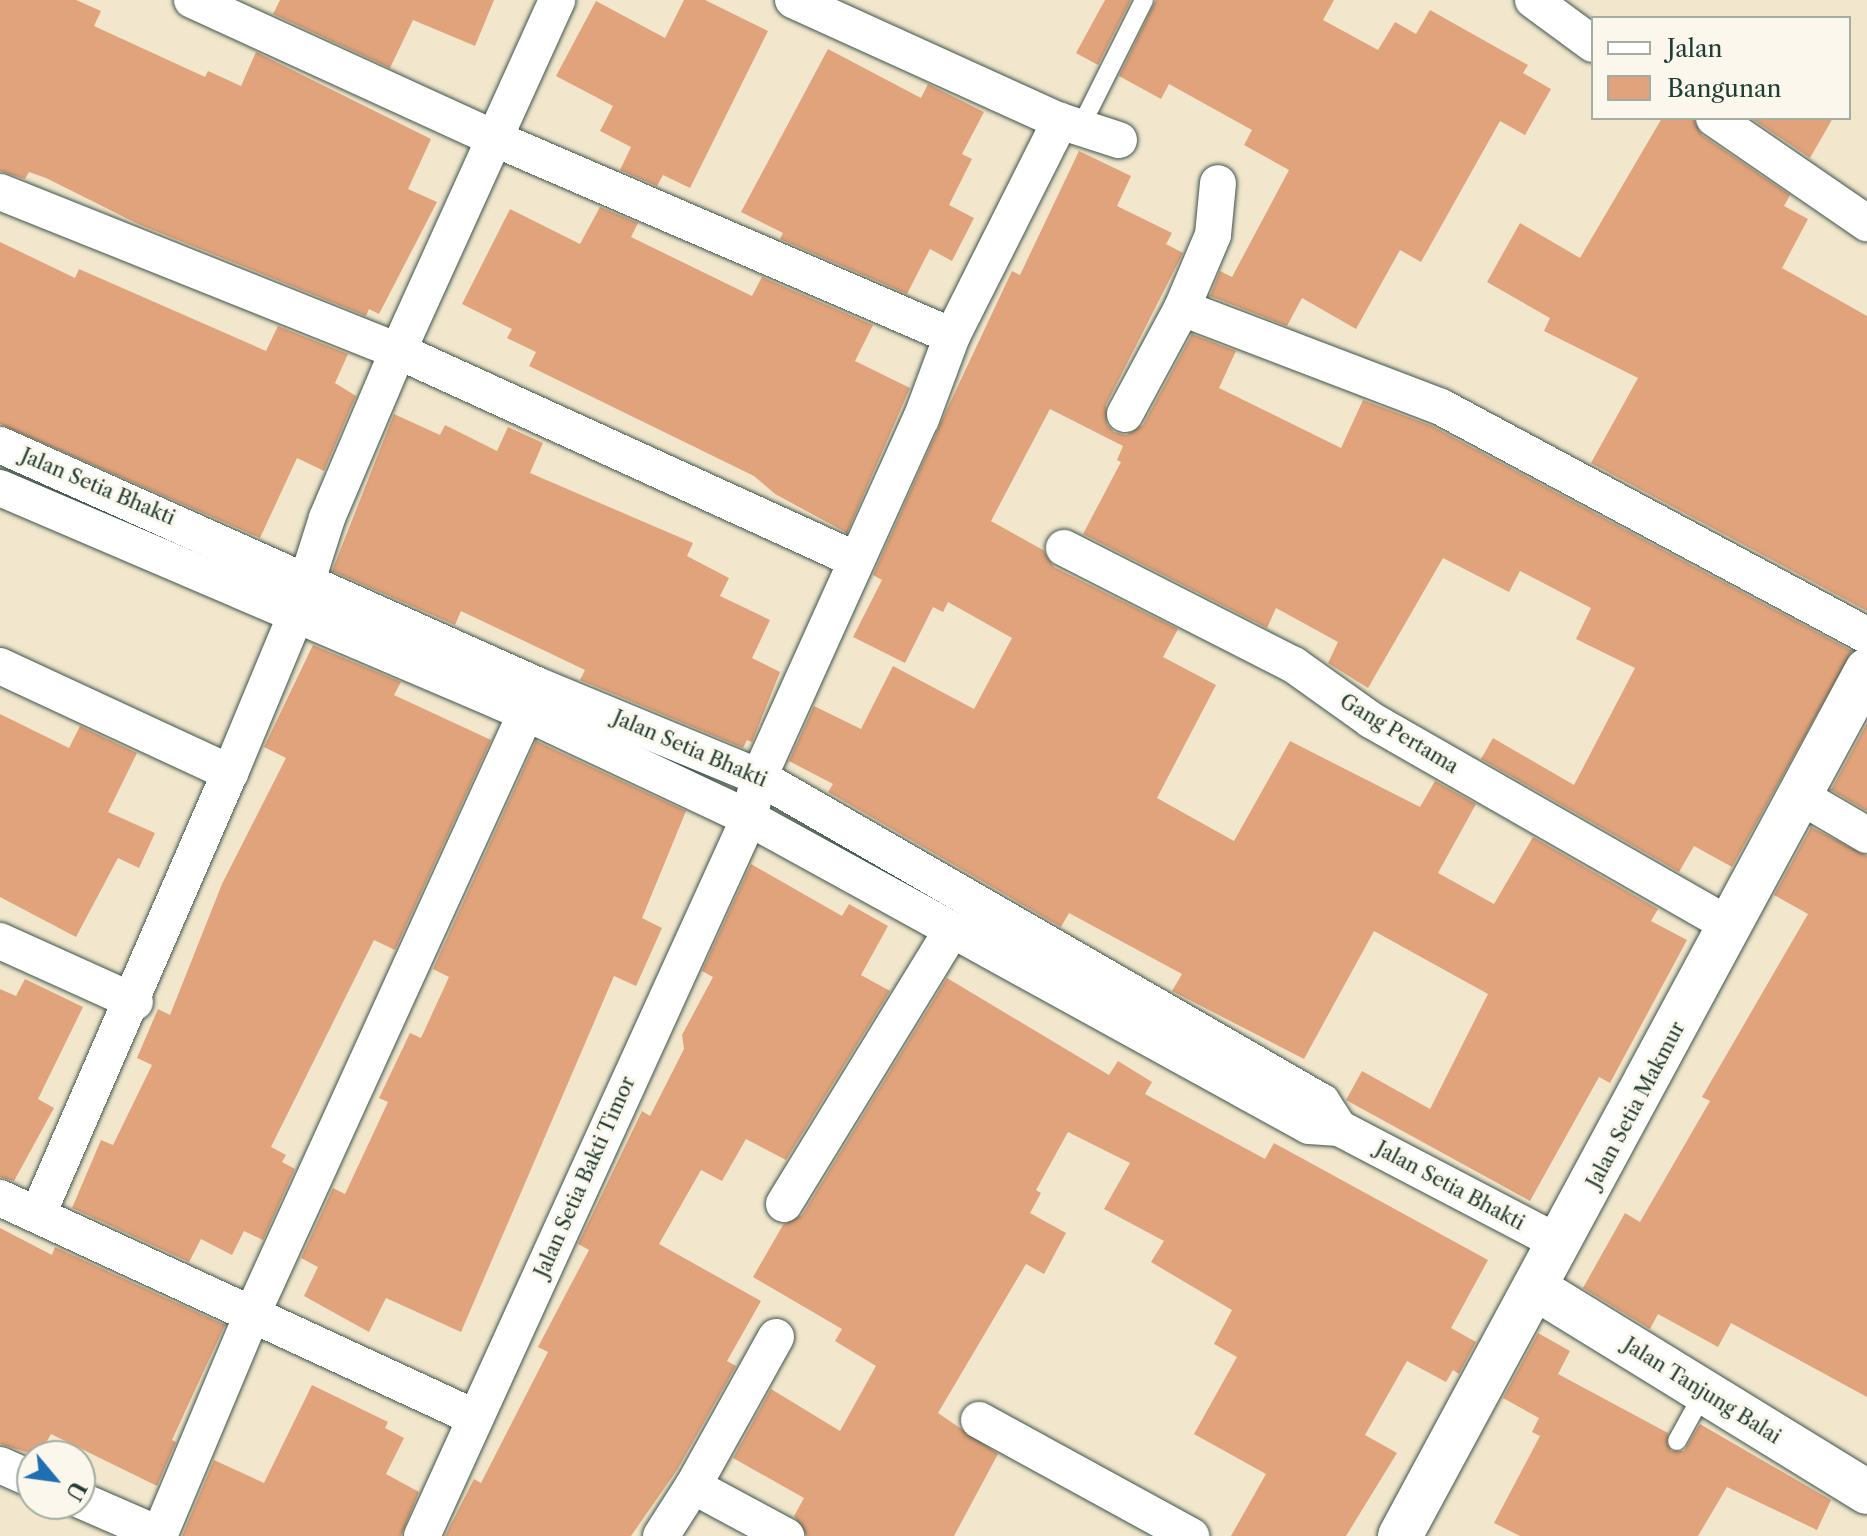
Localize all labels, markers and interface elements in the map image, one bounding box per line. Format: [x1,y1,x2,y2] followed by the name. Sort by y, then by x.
[1591,16,1851,120] legend
[1667,34,1723,63] text: Jalan
[1667,74,1782,103] text: Bangunan
[17,444,179,530] street label: Jalan Setia Bhakti
[1335,689,1463,779] street label: Gang Pertama
[609,706,771,792] street label: Jalan Setia Bhakti
[1582,1018,1690,1192] street label: Jalan Setia Makmur
[530,1072,640,1282] street label: Jalan Setia Bakti Timor
[1371,1137,1529,1235] street label: Jalan Setia Bhakti
[1619,1333,1785,1449] street label: Jalan Tanjung Balai
[16,1440,96,1520] north arrow
[60,1477,92,1505] text: U

